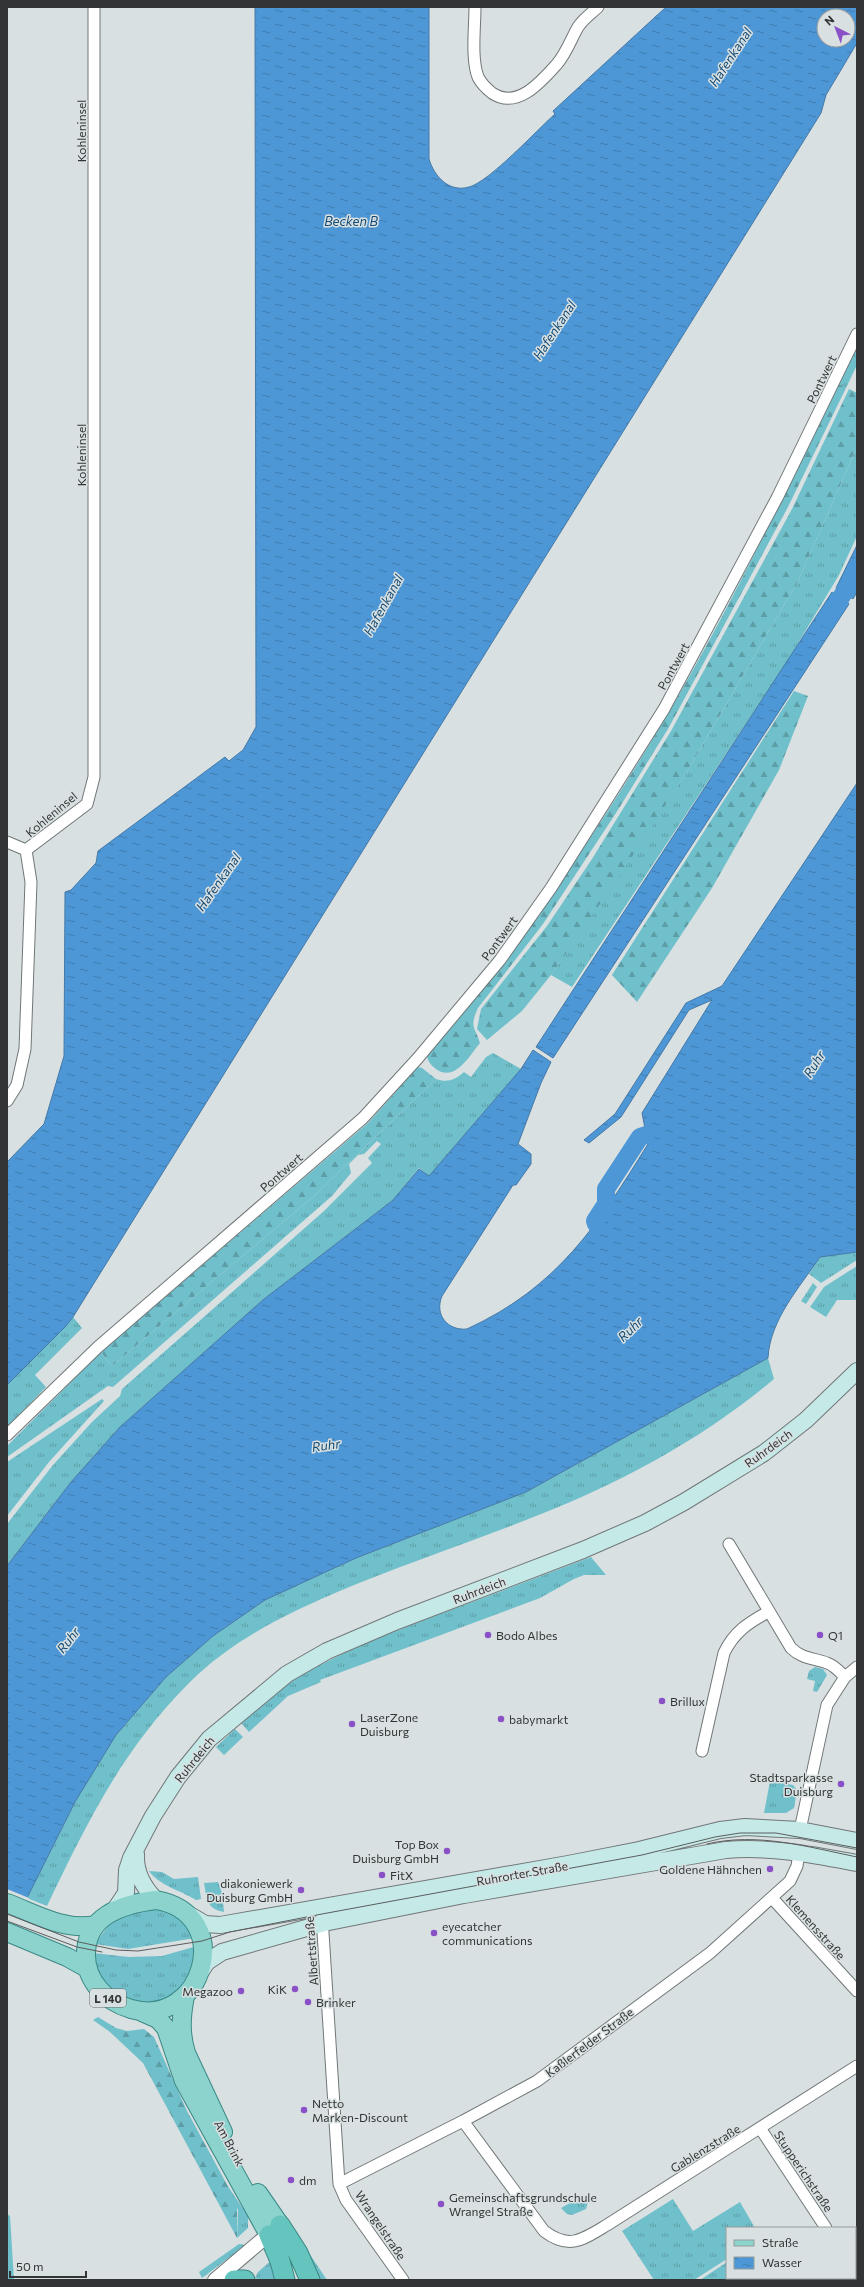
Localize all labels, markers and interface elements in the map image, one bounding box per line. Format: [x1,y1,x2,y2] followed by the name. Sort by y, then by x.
[816,8,856,48] north arrow
[822,13,836,28] text: N
[705,24,755,89] water label: Hafenkanal
[74,100,88,162] street label: Kohleninsel
[324,213,378,229] water label: Becken B
[529,297,579,362] water label: Hafenkanal
[803,353,839,405] street label: Pontwert
[74,424,88,486] street label: Kohleninsel
[360,571,407,638] water label: Hafenkanal
[654,640,692,692] street label: Pontwert
[22,788,80,840] street label: Kohleninsel
[192,849,244,914] water label: Hafenkanal
[478,913,520,963] street label: Pontwert
[800,1047,829,1080] water label: Ruhr
[257,1150,305,1194] street label: Pontwert
[614,1313,646,1345] water label: Ruhr
[742,1426,794,1470] street label: Ruhrdeich
[311,1435,342,1455] water label: Ruhr
[451,1574,507,1606] street label: Ruhrdeich
[53,1623,84,1656] water label: Ruhr
[496,1628,558,1642] place label: Bodo Albes
[828,1628,843,1642] place label: Q1
[483,1630,493,1640] marker: Bodo Albes
[815,1630,825,1640] marker: Q1
[670,1694,705,1708] place label: Brillux
[657,1696,667,1706] marker: Brillux
[360,1710,418,1738] place label: LaserZone Duisburg
[509,1712,569,1726] place label: babymarkt
[496,1714,506,1724] marker: babymarkt
[347,1719,357,1729] marker: LaserZone Duisburg
[171,1733,217,1785] street label: Ruhrdeich
[749,1770,833,1798] place label: Stadtsparkasse Duisburg
[836,1779,846,1789] marker: Stadtsparkasse Duisburg
[352,1837,440,1865] place label: Top Box Duisburg GmbH
[442,1846,452,1856] marker: Top Box Duisburg GmbH
[475,1858,569,1888] street label: Ruhrorter Straße
[659,1862,762,1876] place label: Goldene Hähnchen
[765,1864,775,1874] marker: Goldene Hähnchen
[390,1868,413,1882] place label: FitX
[377,1870,387,1880] marker: FitX
[206,1876,293,1904] place label: diakoniewerk Duisburg GmbH
[296,1885,306,1895] marker: diakoniewerk Duisburg GmbH
[784,1892,848,1962] street label: Klemensstraße
[302,1916,320,1986] street label: Albertstraße
[442,1919,532,1947] place label: eyecatcher communications
[429,1928,439,1938] marker: eyecatcher communications
[268,1982,287,1996] place label: KiK
[182,1984,233,1998] place label: Megazoo
[290,1984,300,1994] marker: KiK
[236,1986,246,1996] marker: Megazoo
[90,1989,126,2007] road number: L 140
[316,1995,356,2009] place label: Brinker
[303,1997,313,2007] marker: Brinker
[542,2004,636,2080] street label: Kaßlerfelder Straße
[312,2096,408,2124] place label: Netto Marken-Discount
[299,2105,309,2115] marker: Netto Marken-Discount
[212,2118,248,2169] street label: Am Brink
[668,2121,742,2175] street label: Gablenzstraße
[772,2128,836,2214] street label: Stupperichstraße
[299,2173,316,2187] place label: dm
[286,2175,296,2185] marker: dm
[353,2188,409,2262] street label: Wrangelstraße
[449,2190,597,2218] place label: Gemeinschaftsgrundschule Wrangel Straße
[436,2199,446,2209] marker: Gemeinschaftsgrundschule Wrangel Straße
[726,2227,856,2279] legend
[762,2235,798,2249] text: Straße
[10,2253,86,2279] scale bar
[762,2255,802,2269] text: Wasser
[16,2259,44,2273] text: 50 m

